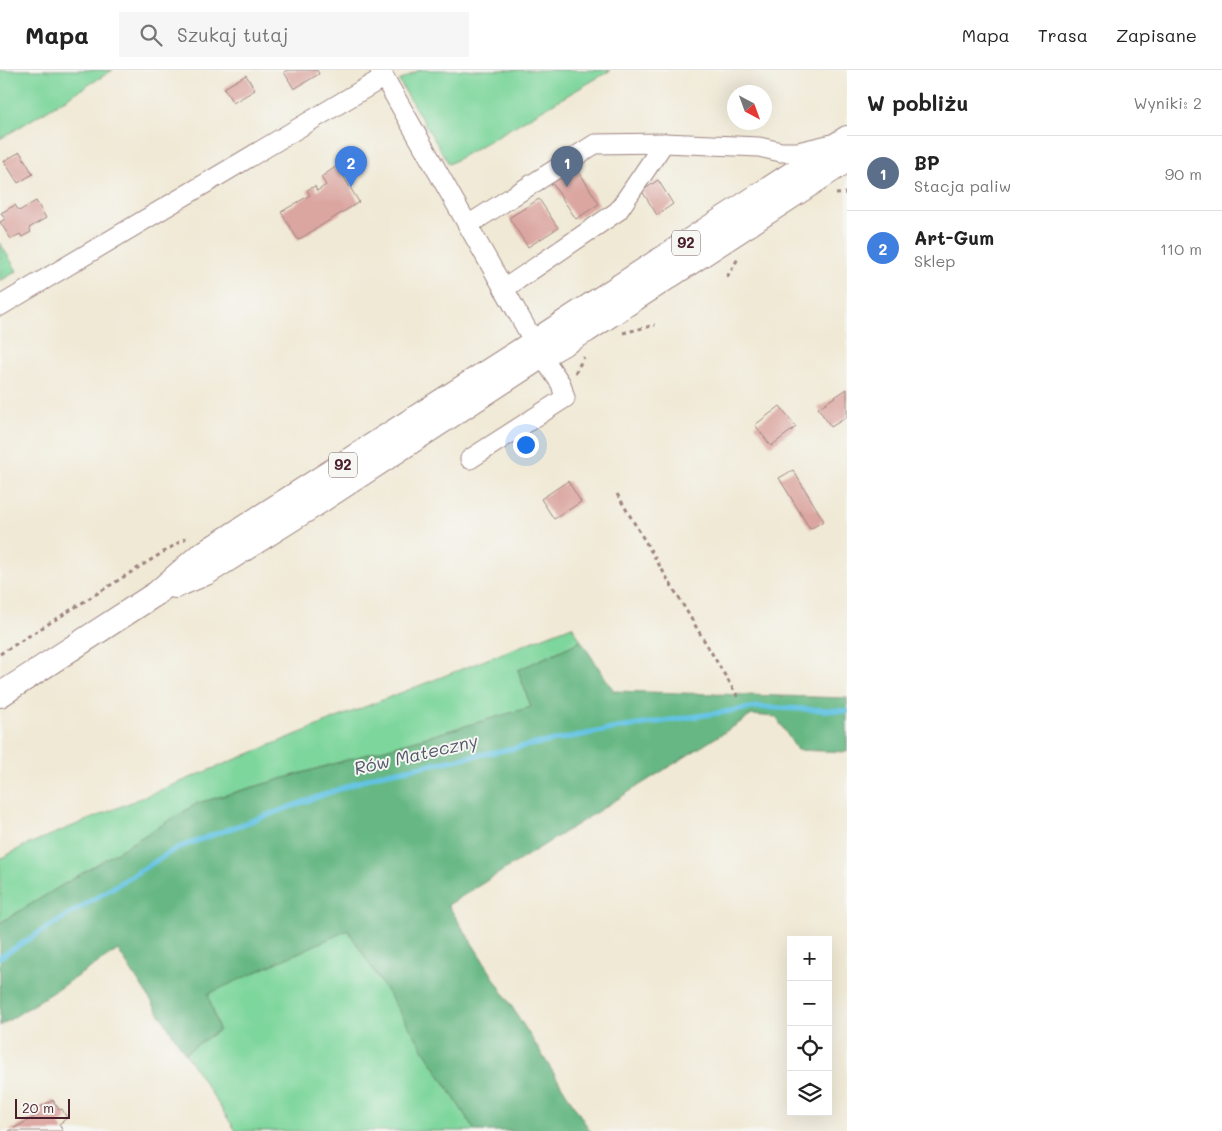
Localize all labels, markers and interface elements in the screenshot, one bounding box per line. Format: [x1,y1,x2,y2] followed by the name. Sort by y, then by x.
[119,12,469,57] search box
[25,19,89,50] text: Mapa
[137,21,165,49] icon: search
[177,22,288,47] text: Szukaj tutaj
[962,23,1010,47] text: Mapa
[1038,23,1088,47] text: Trasa
[1116,23,1197,47] text: Zapisane
[727,85,772,130] north arrow
[867,89,968,116] text: W pobliżu
[1133,92,1202,113] text: Wyniki: 2
[335,146,367,187] pin: 2
[551,146,583,187] pin: 1
[914,150,940,175] text: BP
[879,163,887,184] text: 1
[1165,163,1202,184] text: 90 m
[914,175,1011,196] text: Stacja paliw
[914,225,994,250] text: Art-Gum
[672,230,700,256] road number: 92
[879,238,887,259] text: 2
[1160,238,1202,259] text: 110 m
[914,250,955,271] text: Sklep
[513,432,539,458] your location
[329,452,357,478] road number: 92
[351,728,481,780] water label: Rów Mateczny
[787,936,832,1116] map controls
[787,936,832,981] button: +
[787,981,832,1026] button: −
[787,1026,832,1071] button: locate
[787,1071,832,1116] button: layers
[15,1096,70,1119] scale bar
[22,1098,54,1117] text: 20 m

